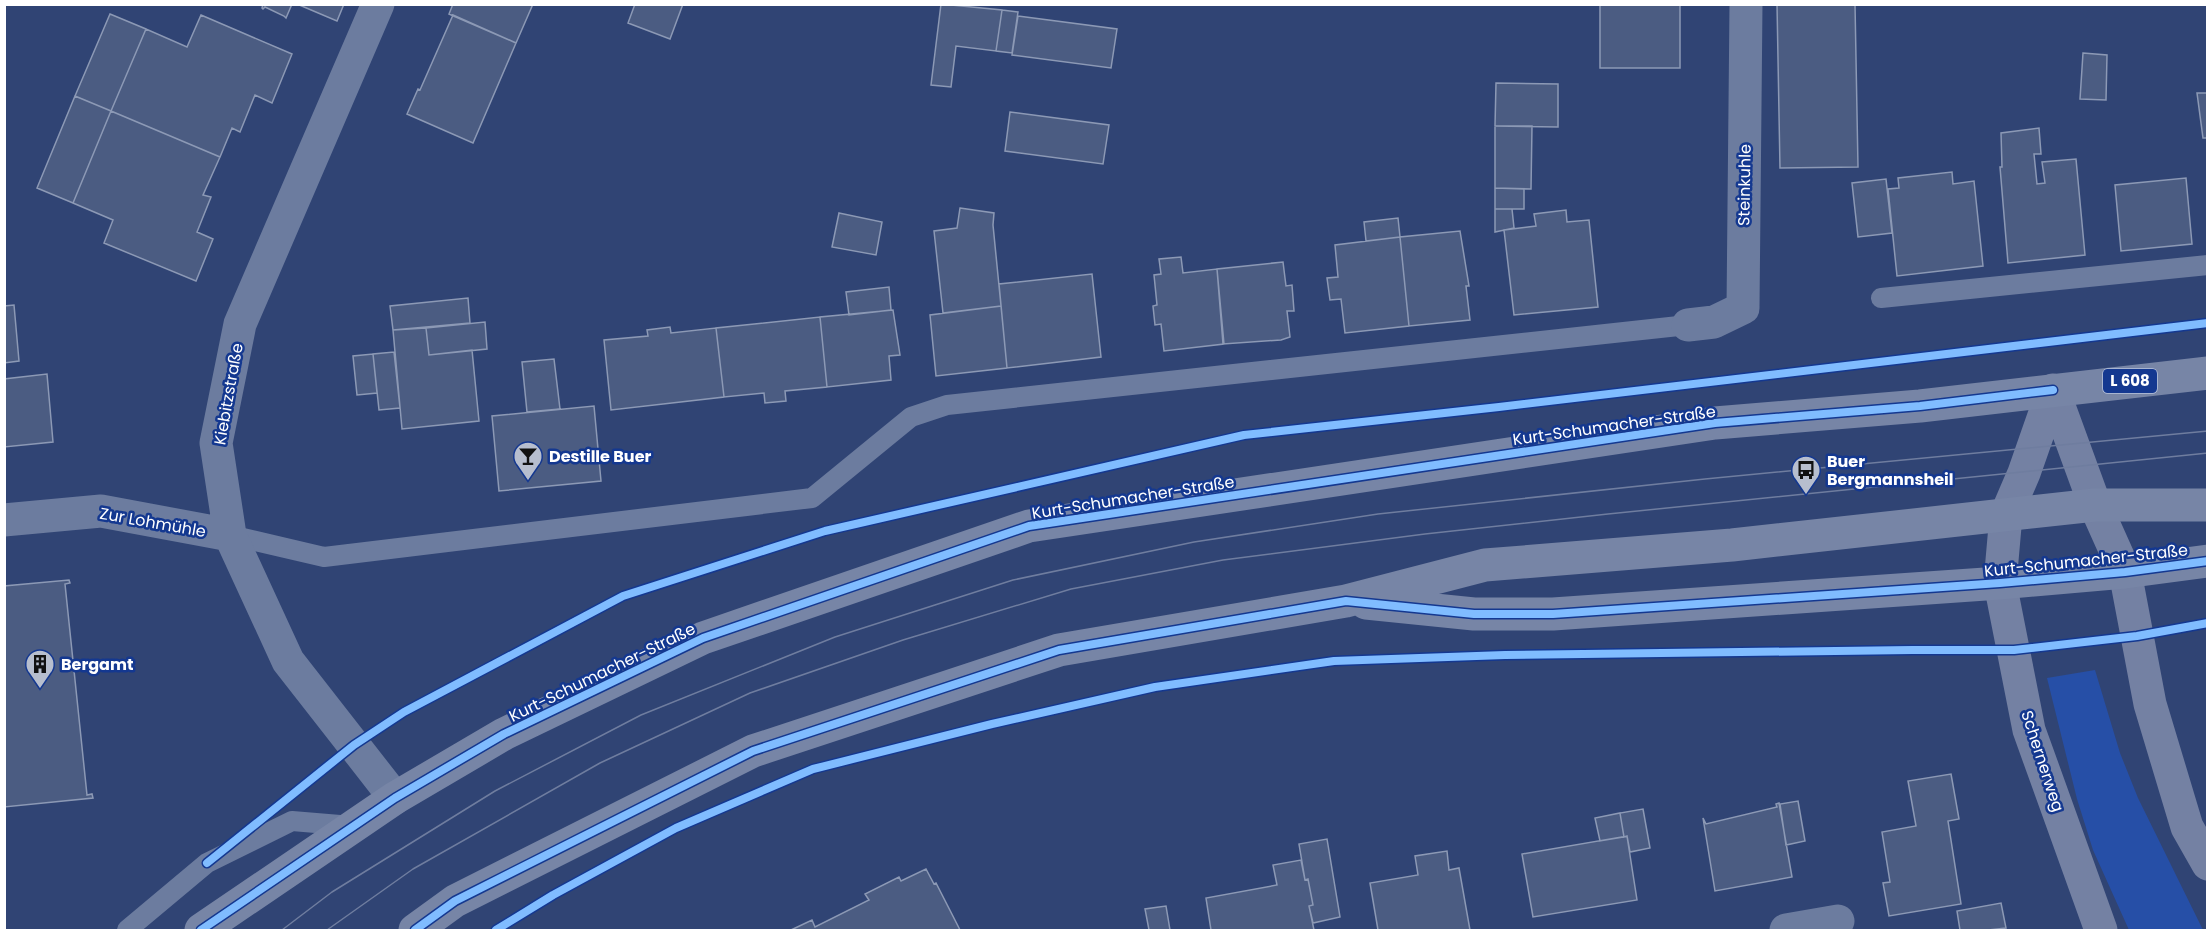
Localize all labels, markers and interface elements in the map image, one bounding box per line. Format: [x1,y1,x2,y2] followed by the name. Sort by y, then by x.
[1732,144,1757,226] street label: Steinkuhle
[208,341,249,447] street label: Kiebitzstraße
[2103,369,2157,393] road number: L 608
[1511,400,1717,451] street label: Kurt-Schumacher-Straße
[512,440,544,482] bar icon: Destille Buer
[549,445,652,468] place label: Destille Buer
[1827,450,1954,491] place label: Buer Bergmannsheil
[1790,454,1822,496] bus stop icon: Buer Bergmannsheil
[1030,470,1236,525] street label: Kurt-Schumacher-Straße
[98,502,208,543] street label: Zur Lohmühle
[1983,538,2189,583] street label: Kurt-Schumacher-Straße
[505,617,699,728] street label: Kurt-Schumacher-Straße
[24,648,56,690] building icon: Bergamt
[61,653,133,676] place label: Bergamt
[2015,708,2070,815] street label: Schernerweg

